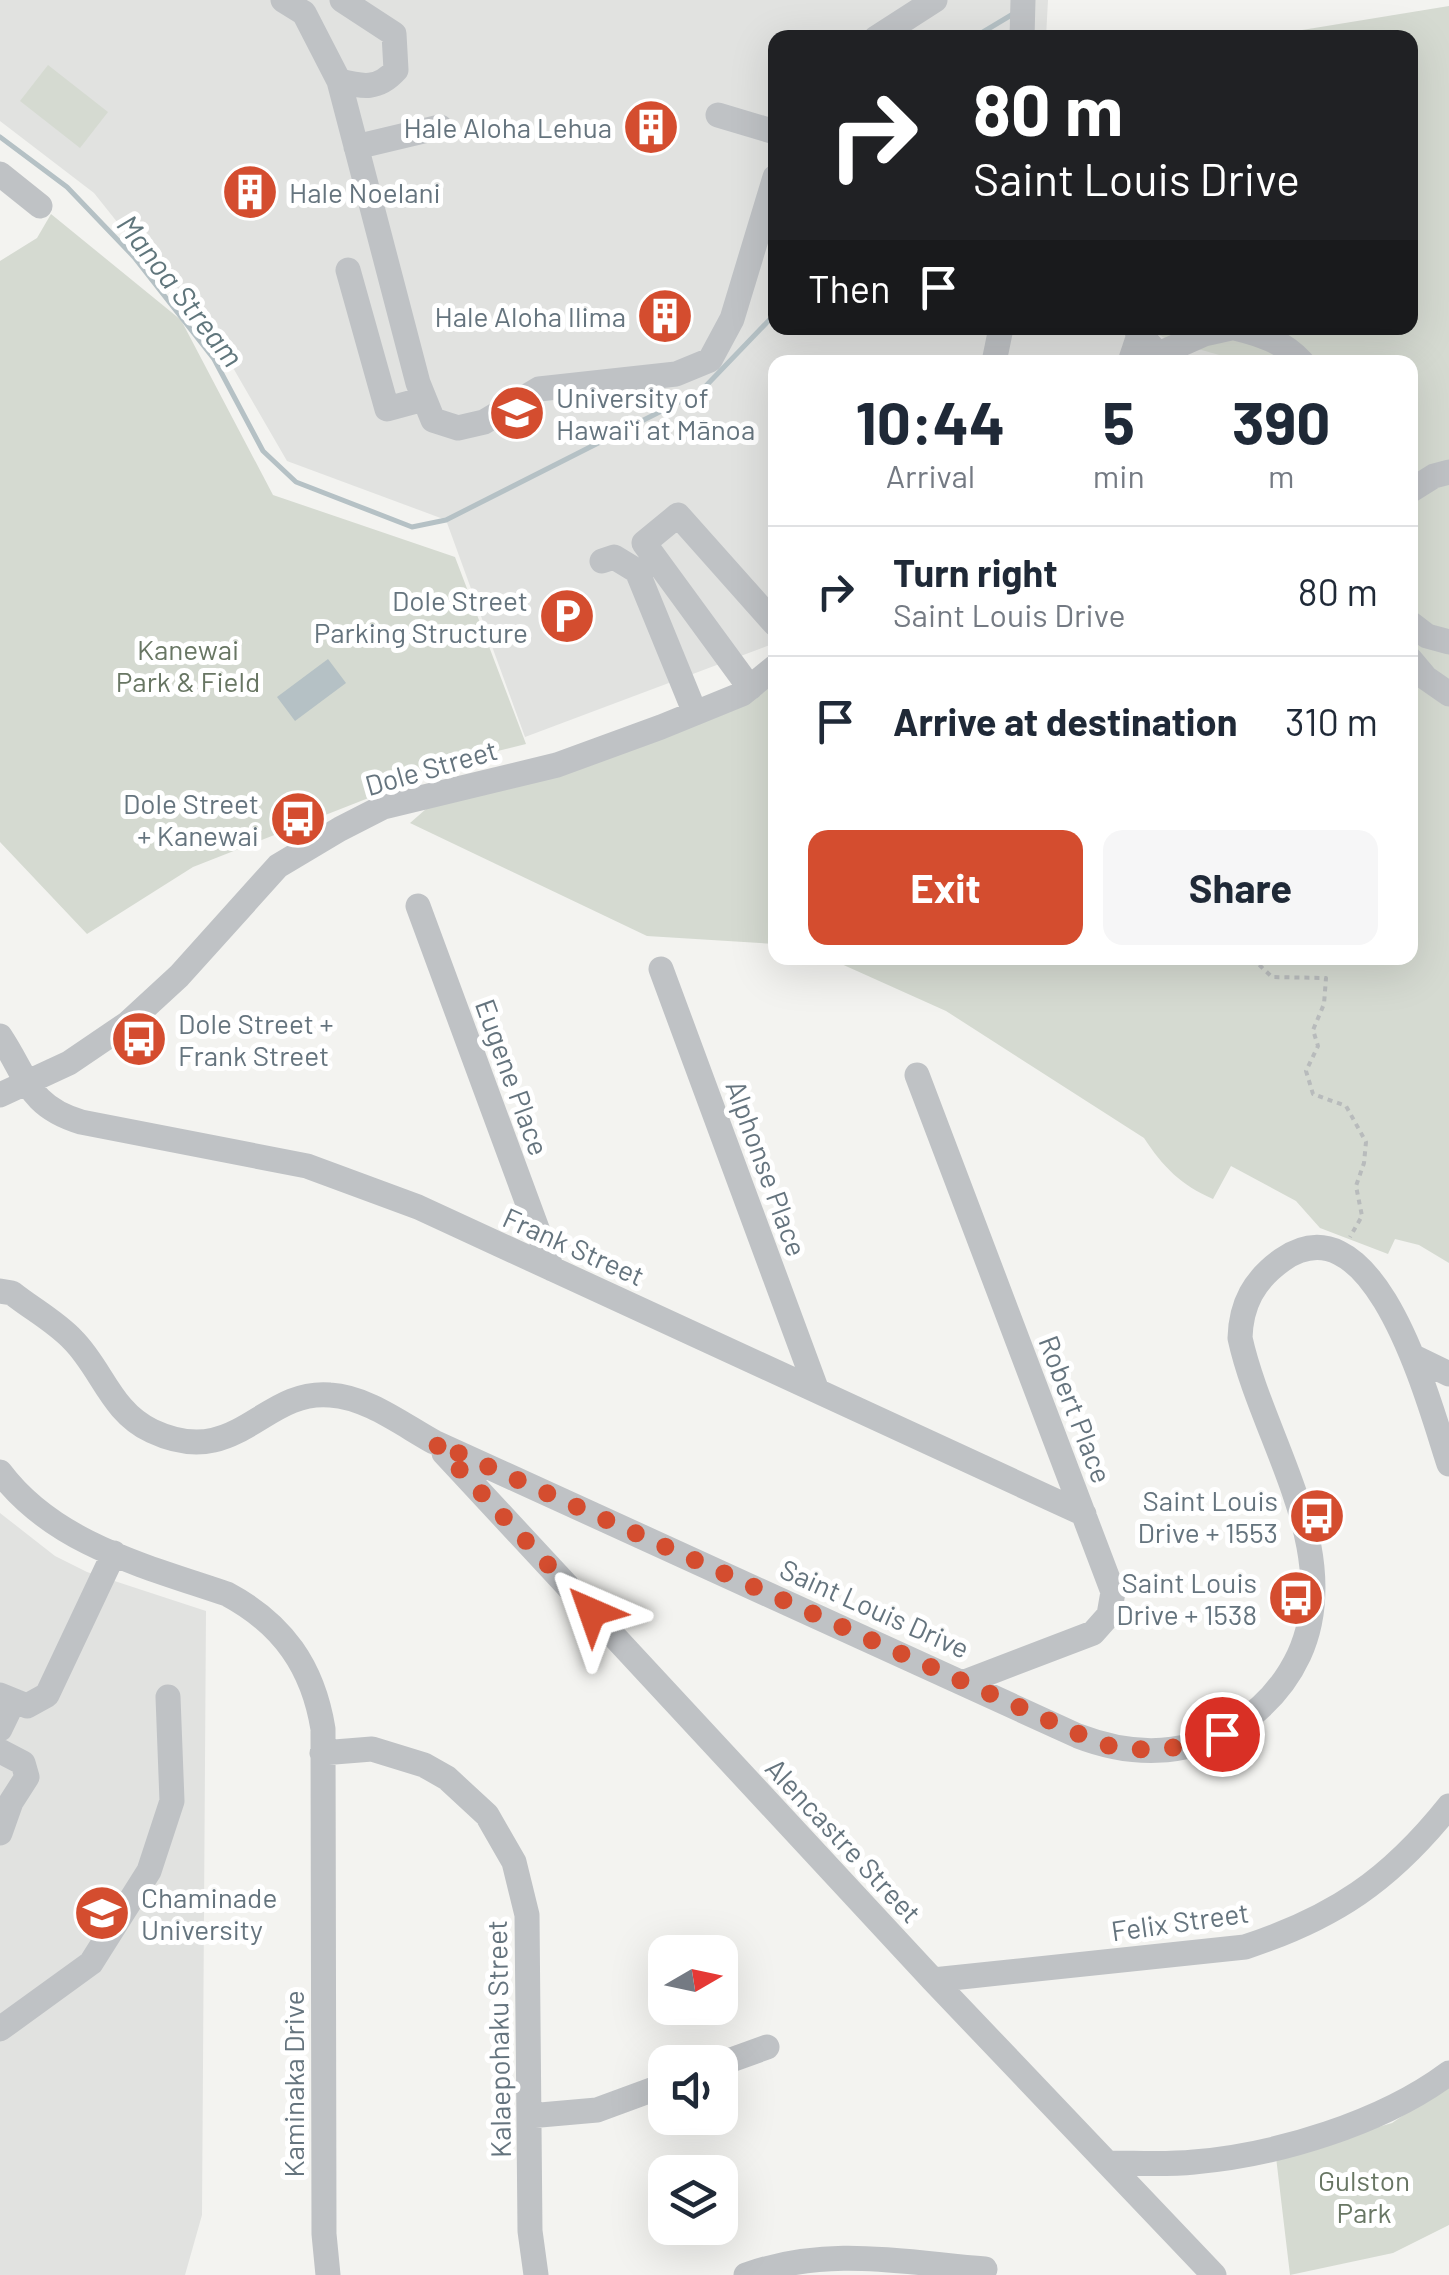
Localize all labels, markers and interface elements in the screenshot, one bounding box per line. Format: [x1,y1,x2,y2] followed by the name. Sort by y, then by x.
[973,66,1123,150] text: 80 m
[808,70,938,200] icon: right
[621,97,681,157] building icon: Hale Aloha Lehua
[403,110,612,144] place label: Hale Aloha Lehua
[973,151,1300,205] text: Saint Louis Drive
[220,162,280,222] building icon: Hale Noelani
[289,175,441,209] place label: Hale Noelani
[110,207,252,373] water label: Manoa Stream
[911,260,966,315] icon: arrive
[808,265,891,311] text: Then
[635,286,695,346] building icon: Hale Aloha Ilima
[434,299,626,333] place label: Hale Aloha Ilima
[556,380,755,446] place label: University of Hawaiʻi at Mānoa
[487,383,547,443] school or university icon: University of Hawaiʻi at Mānoa
[855,385,1005,457] text: 10:44
[1103,385,1135,457] text: 5
[1232,385,1331,457] text: 390
[886,456,975,494] text: Arrival
[1093,456,1145,494] text: min
[1268,456,1295,494] text: m
[893,549,1058,595] text: Turn right
[808,564,863,619] icon: right
[1298,568,1378,614] text: 80 m
[314,583,528,649] place label: Dole Street Parking Structure
[537,586,597,646] parking icon: Dole Street Parking Structure
[893,595,1125,633] text: Saint Louis Drive
[116,632,260,698] park label: Kanewai Park & Field
[808,694,863,749] icon: arrive
[893,698,1238,744] text: Arrive at destination
[1285,698,1378,744] text: 310 m
[361,732,501,802] street label: Dole Street
[123,786,259,852] place label: Dole Street + Kanewai
[268,789,328,849] bus stop icon: Dole Street + Kanewai
[808,830,1083,945] button: Exit
[1103,830,1378,945] button: Share
[469,994,557,1160] street label: Eugene Place
[178,1006,334,1072] place label: Dole Street + Frank Street
[109,1009,169,1069] bus stop icon: Dole Street + Frank Street
[719,1075,815,1261] street label: Alphonse Place
[498,1200,650,1292] street label: Frank Street
[1032,1330,1120,1488] street label: Robert Place
[1137,1483,1278,1549] place label: Saint Louis Drive + 1553
[1287,1486,1347,1546] bus stop icon: Saint Louis Drive + 1553
[775,1551,975,1665] street label: Saint Louis Drive
[540,1560,644,1664] position arrow
[1116,1565,1257,1631] place label: Saint Louis Drive + 1538
[1266,1568,1326,1628] bus stop icon: Saint Louis Drive + 1538
[1180,1692,1265,1777] pin
[1195,1707,1250,1762] icon: arrive
[759,1751,929,1929] street label: Alencastre Street
[141,1880,277,1946] place label: Chaminade University
[72,1883,132,1943] school or university icon: Chaminade University
[1109,1895,1251,1947] street label: Felix Street
[479,1920,517,2158] street label: Kalaepohaku Street
[648,1935,738,2025] north arrow
[648,1935,738,2245] map controls
[276,1990,310,2178] street label: Kaminaka Drive
[648,2045,738,2135] button: sound
[648,2155,738,2245] button: layers
[1318,2163,1410,2229] park label: Gulston Park

